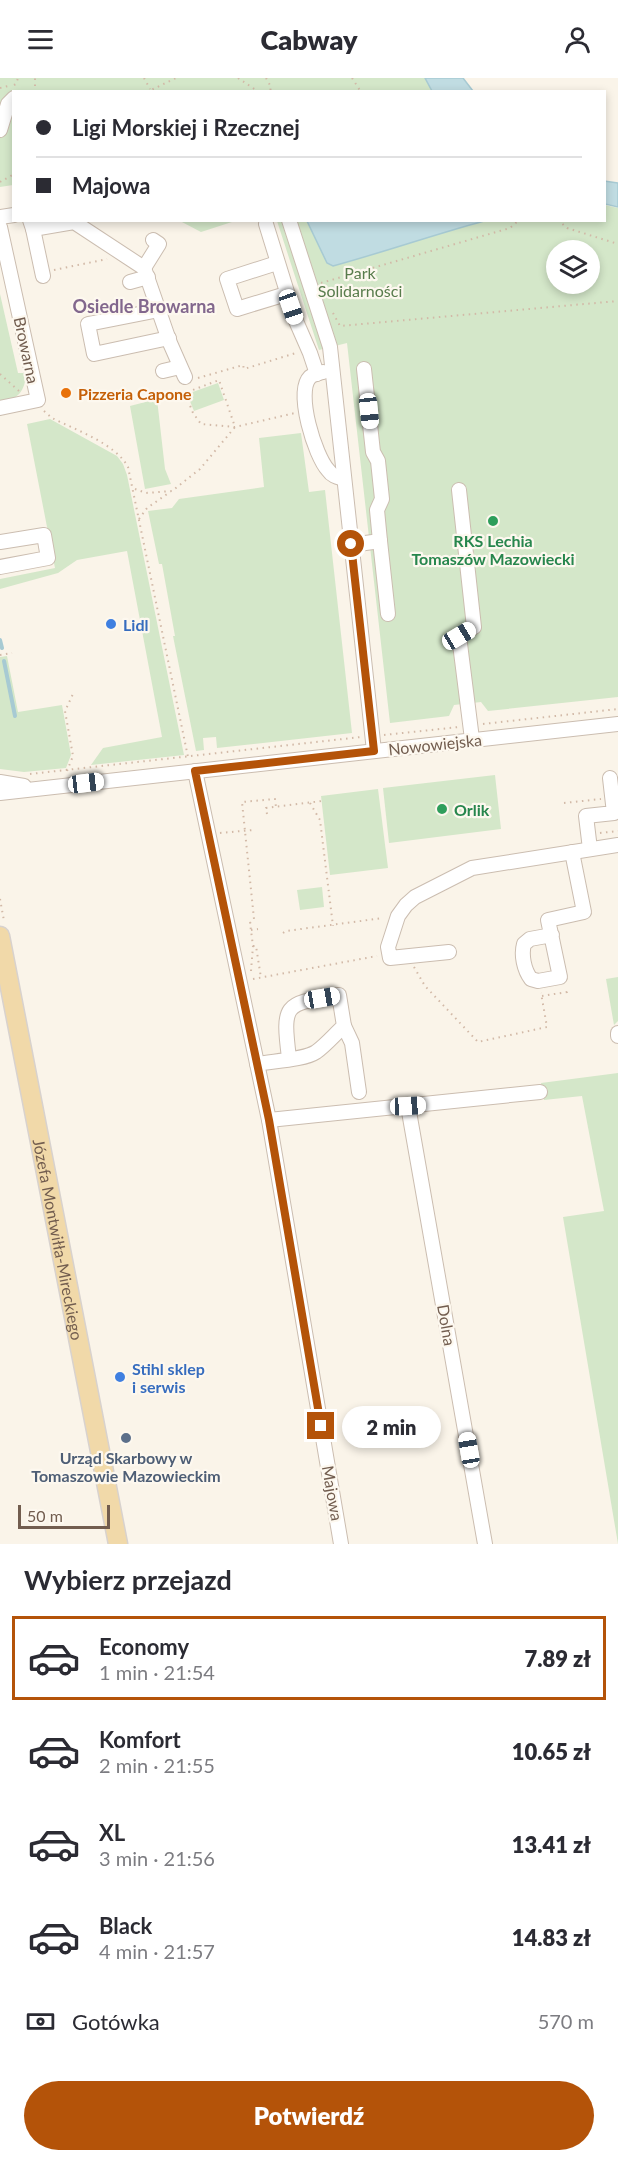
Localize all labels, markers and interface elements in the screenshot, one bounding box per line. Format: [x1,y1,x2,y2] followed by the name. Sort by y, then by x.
[24,23,57,56] icon: menu
[261,23,357,56] text: Cabway
[561,23,594,56] icon: person
[72,114,300,141] text: Ligi Morskiej i Rzecznej
[72,172,150,199] text: Majowa
[546,240,600,294] map controls
[546,240,600,294] button: layers
[318,263,402,300] park label: Park Solidarności
[277,287,305,327] car
[73,295,215,317] district label: Osiedle Browarna
[11,315,43,385] street label: Browarna
[78,384,192,403] place label: Pizzeria Capone
[59,386,73,400] marker: Pizzeria Capone
[358,392,380,430] car
[486,514,500,528] marker: RKS Lechia Tomaszów Mazowiecki
[337,530,364,557] route start
[411,531,575,568] place label: RKS Lechia Tomaszów Mazowiecki
[123,615,148,634] place label: Lidl
[104,617,118,631] marker: Lidl
[439,619,479,653] car
[387,730,483,758] street label: Nowowiejska
[67,772,105,794] car
[454,800,490,819] place label: Orlik
[435,802,449,816] marker: Orlik
[303,986,341,1010] car
[390,1096,426,1116] car
[30,1137,88,1342] street label: Józefa Montwiłła-Mireckiego
[434,1303,460,1347] street label: Dolna
[132,1359,205,1396] place label: Stihl sklep i serwis
[113,1370,127,1384] marker: Stihl sklep i serwis
[342,1405,441,1447] callout: 2 min
[307,1412,334,1439] route end
[367,1415,416,1439] text: 2 min
[119,1431,133,1445] marker: Urząd Skarbowy w Tomaszowie Mazowieckim
[457,1431,481,1469] car
[31,1448,221,1485] place label: Urząd Skarbowy w Tomaszowie Mazowieckim
[319,1464,347,1522] street label: Majowa
[18,1502,110,1530] scale bar
[27,1506,63,1525] text: 50 m
[24,1563,232,1596] text: Wybierz przejazd
[27,1631,81,1685] icon: car
[99,1633,189,1660] text: Economy
[524,1645,591,1672] text: 7.89 zł
[99,1660,215,1684] text: 1 min · 21:54
[27,1724,81,1778] icon: car
[99,1726,181,1753] text: Komfort
[512,1738,591,1765] text: 10.65 zł
[99,1753,215,1777] text: 2 min · 21:55
[27,1817,81,1871] icon: car
[99,1819,125,1846] text: XL
[512,1831,591,1858] text: 13.41 zł
[99,1846,215,1870] text: 3 min · 21:56
[27,1910,81,1964] icon: car
[99,1912,152,1939] text: Black
[512,1924,591,1951] text: 14.83 zł
[99,1939,215,1963] text: 4 min · 21:57
[24,2005,57,2038] icon: cash
[72,2008,160,2035] text: Gotówka
[538,2009,594,2033] text: 570 m
[24,2081,594,2150] button: Potwierdź

